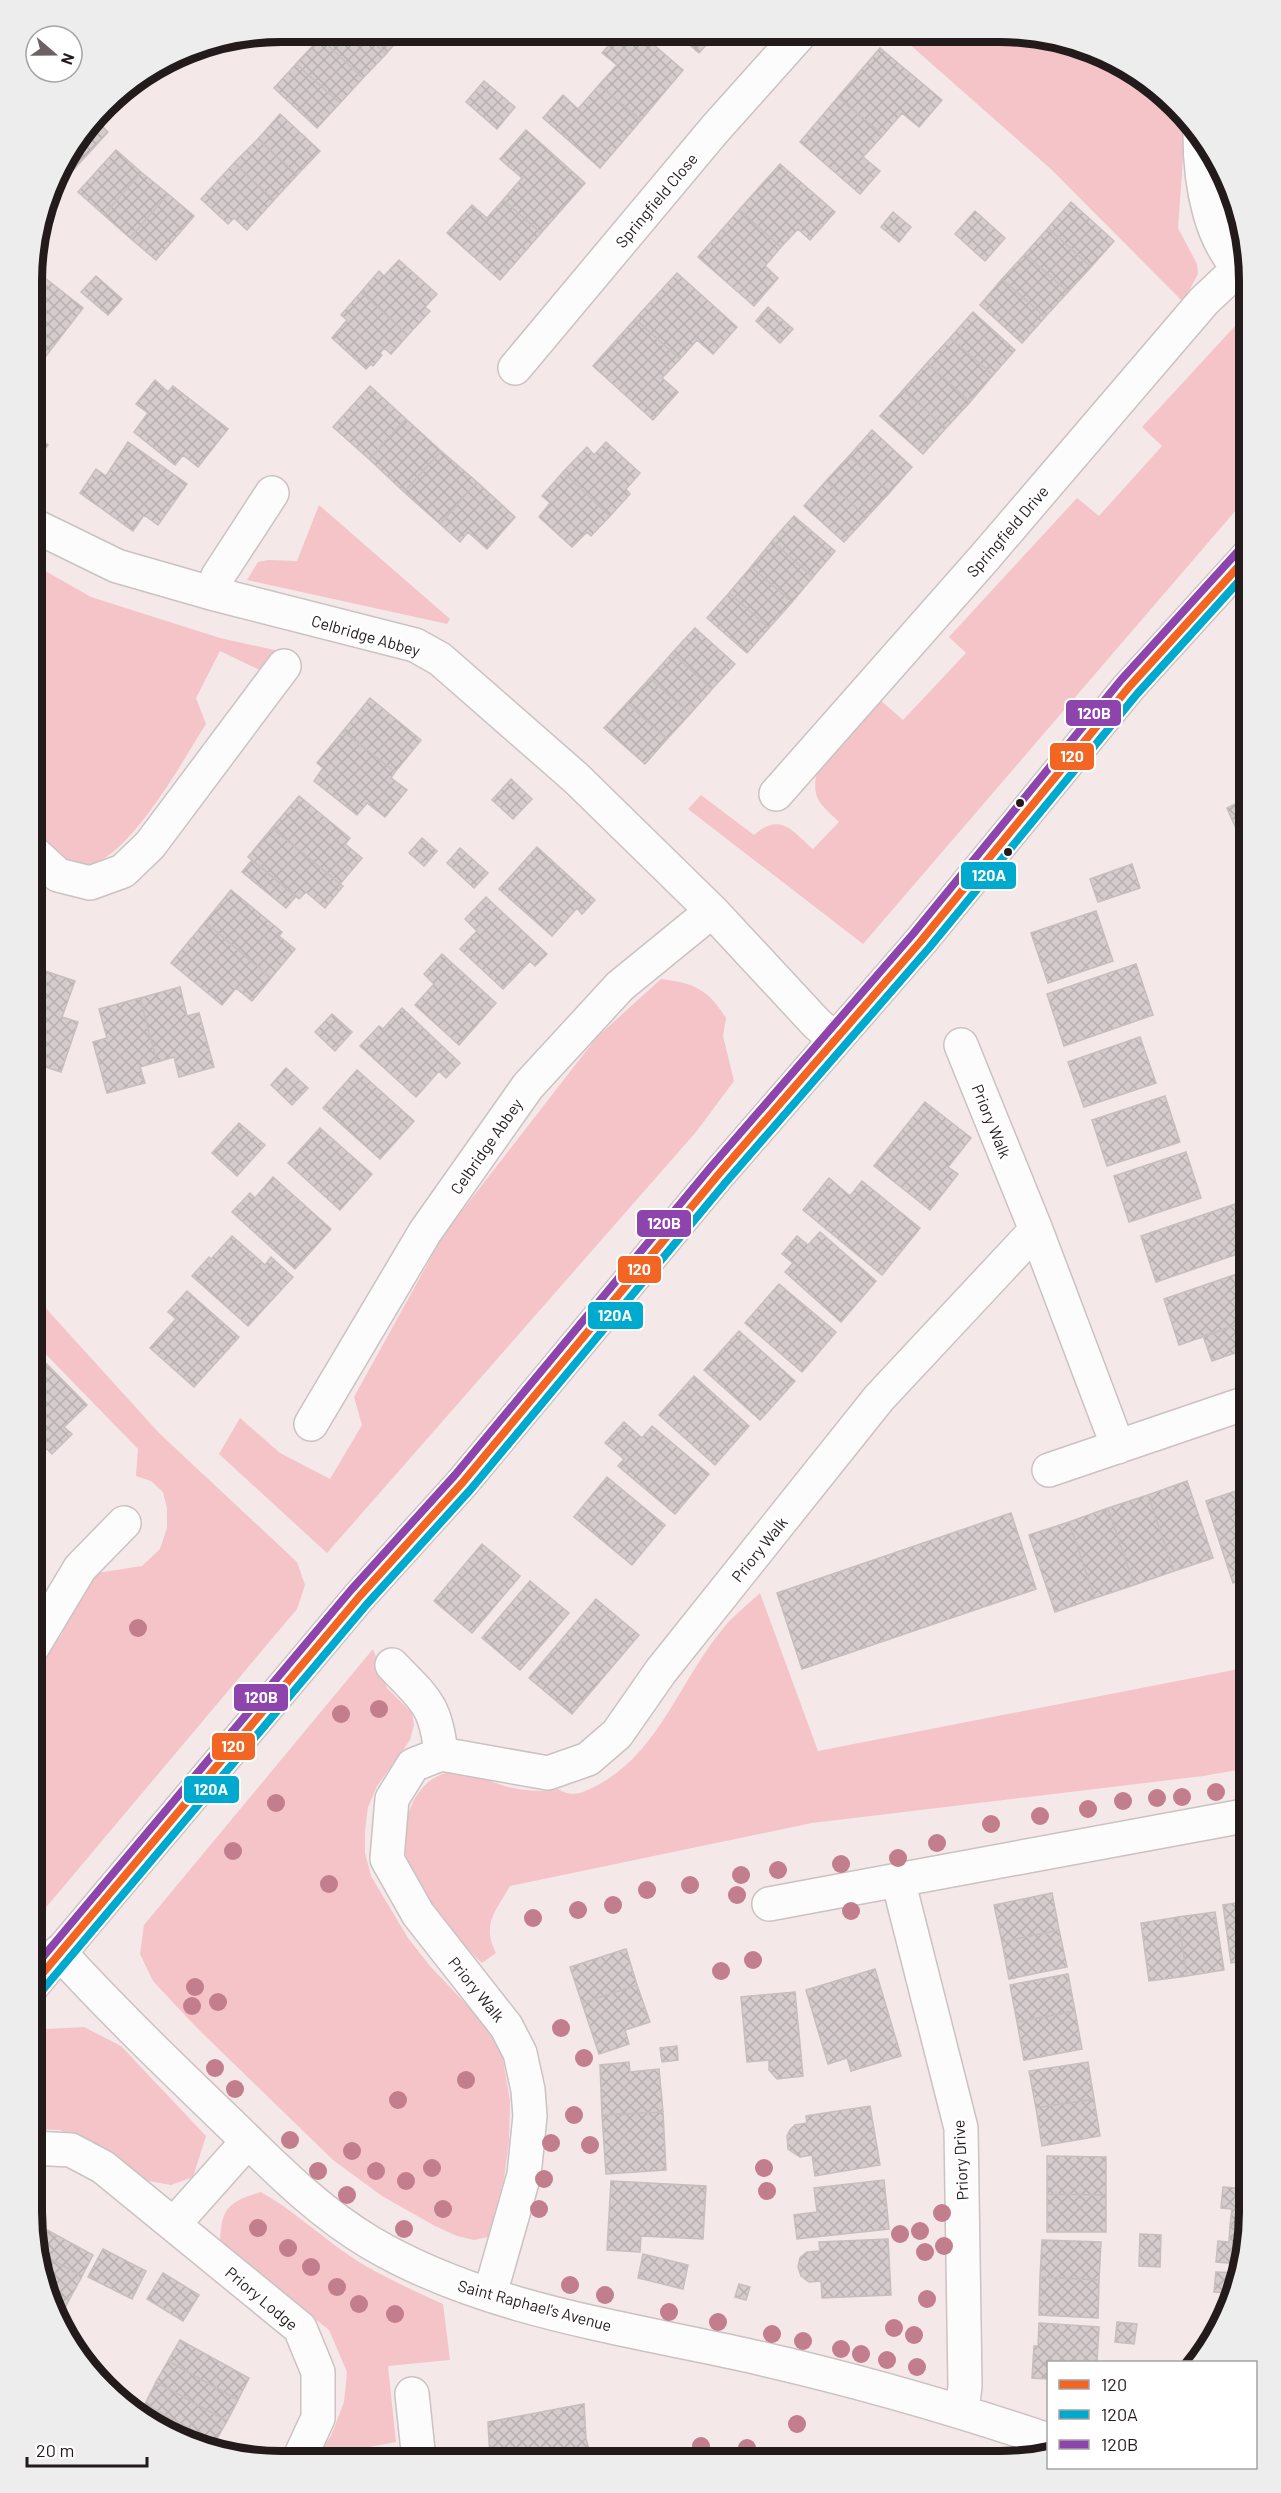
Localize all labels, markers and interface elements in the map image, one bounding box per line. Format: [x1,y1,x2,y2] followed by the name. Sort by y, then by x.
[24,24,84,84] north arrow
[58,51,79,68] text: N
[611,149,701,251] street label: Springfield Close
[962,481,1052,581] street label: Springfield Drive
[309,610,423,660] street label: Celbridge Abbey
[1065,699,1122,727] line badge: 120B
[1077,703,1111,722] text: 120B
[1049,742,1095,771] line badge: 120
[1060,746,1084,765] text: 120
[1014,797,1026,809] unlabelled marker
[1002,846,1014,858] unlabelled marker
[960,861,1017,890] line badge: 120A
[972,865,1007,884] text: 120A
[969,1081,1015,1161] street label: Priory Walk
[446,1094,526,1197] street label: Celbridge Abbey
[636,1209,692,1238] line badge: 120B
[647,1213,681,1232] text: 120B
[617,1255,662,1284] line badge: 120
[627,1259,651,1278] text: 120
[587,1301,644,1330] line badge: 120A
[598,1305,633,1324] text: 120A
[727,1513,791,1585] street label: Priory Walk
[233,1683,289,1712] line badge: 120B
[244,1687,278,1706] text: 120B
[211,1732,256,1761] line badge: 120
[221,1736,245,1755] text: 120
[183,1775,240,1804] line badge: 120A
[194,1779,229,1798] text: 120A
[445,1953,509,2025] street label: Priory Walk
[948,2119,972,2201] street label: Priory Drive
[222,2262,302,2334] street label: Priory Lodge
[456,2275,614,2335] street label: Saint Raphael's Avenue
[1047,2361,1257,2469] legend
[1101,2373,1127,2395] text: 120
[1101,2403,1138,2425] text: 120A
[27,2430,147,2468] scale bar
[1101,2433,1138,2455] text: 120B
[36,2439,74,2461] text: 20 m

